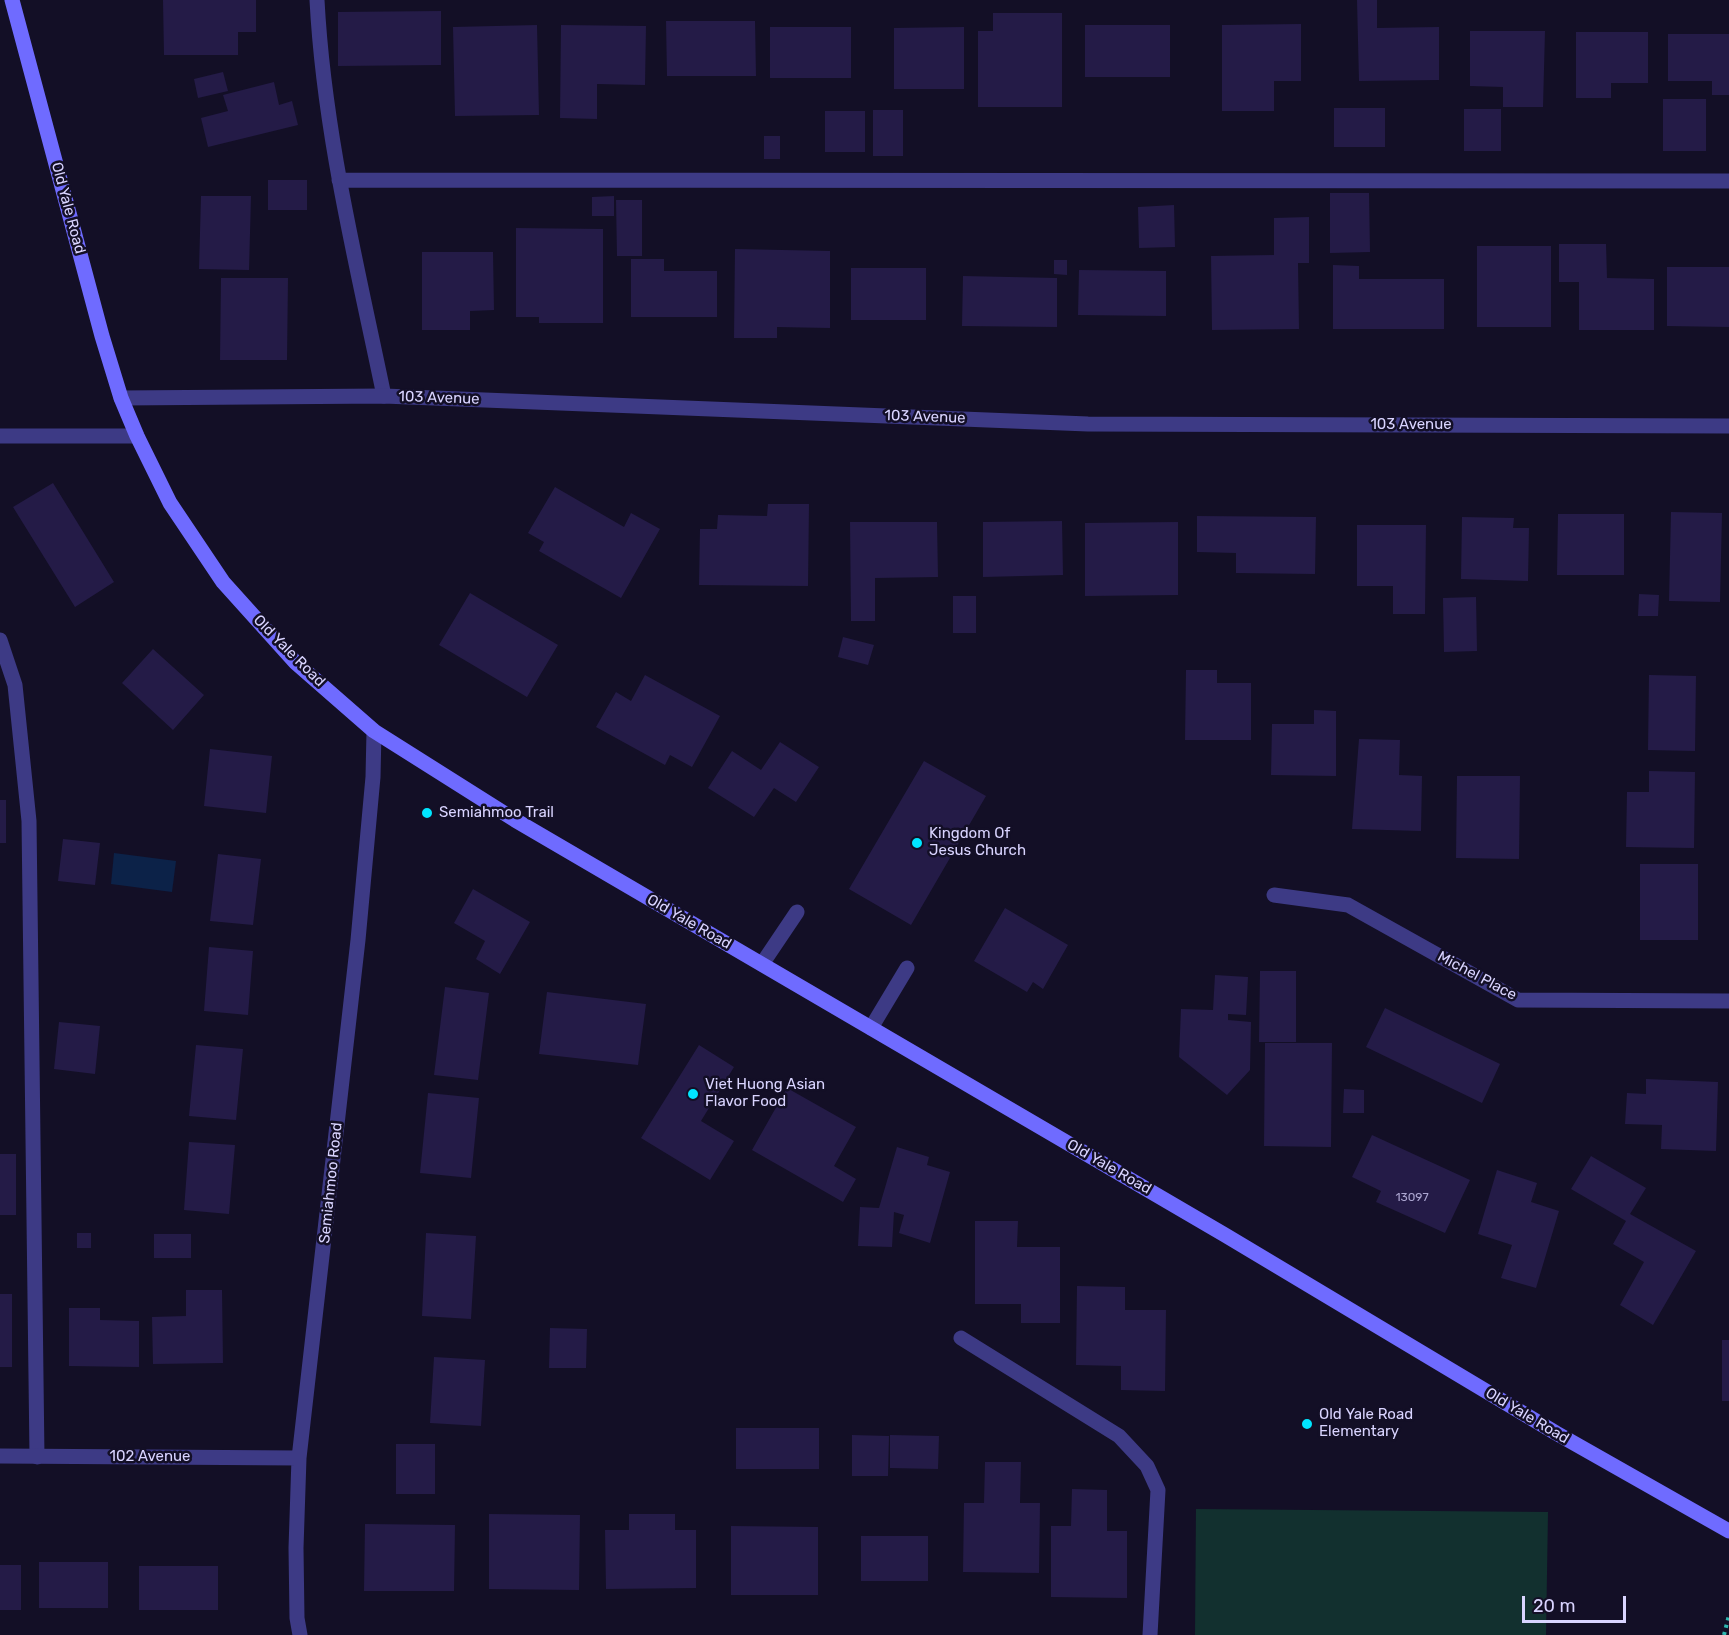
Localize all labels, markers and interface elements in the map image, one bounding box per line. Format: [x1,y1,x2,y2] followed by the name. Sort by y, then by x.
[47,160,89,256] street label: Old Yale Road
[398,388,480,408] street label: 103 Avenue
[884,407,966,427] street label: 103 Avenue
[1370,416,1452,434] street label: 103 Avenue
[249,611,329,691] street label: Old Yale Road
[439,804,554,822] place label: Semiahmoo Trail
[420,806,434,820] marker: Semiahmoo Trail
[929,825,1026,860] place label: Kingdom Of Jesus Church
[910,836,924,850] marker: Kingdom Of Jesus Church
[644,891,734,953] street label: Old Yale Road
[1434,948,1520,1004] street label: Michel Place
[705,1076,825,1111] place label: Viet Huong Asian Flavor Food
[686,1087,700,1101] marker: Viet Huong Asian Flavor Food
[316,1121,346,1245] street label: Semiahmoo Road
[1064,1136,1154,1198] street label: Old Yale Road
[1395,1191,1429,1205] house number: 13097
[1482,1384,1572,1448] street label: Old Yale Road
[1319,1406,1413,1441] place label: Old Yale Road Elementary
[1300,1417,1314,1431] marker: Old Yale Road Elementary
[110,1448,190,1466] street label: 102 Avenue
[1525,1584,1628,1622] scale bar
[1533,1595,1575,1617] text: 20 m

